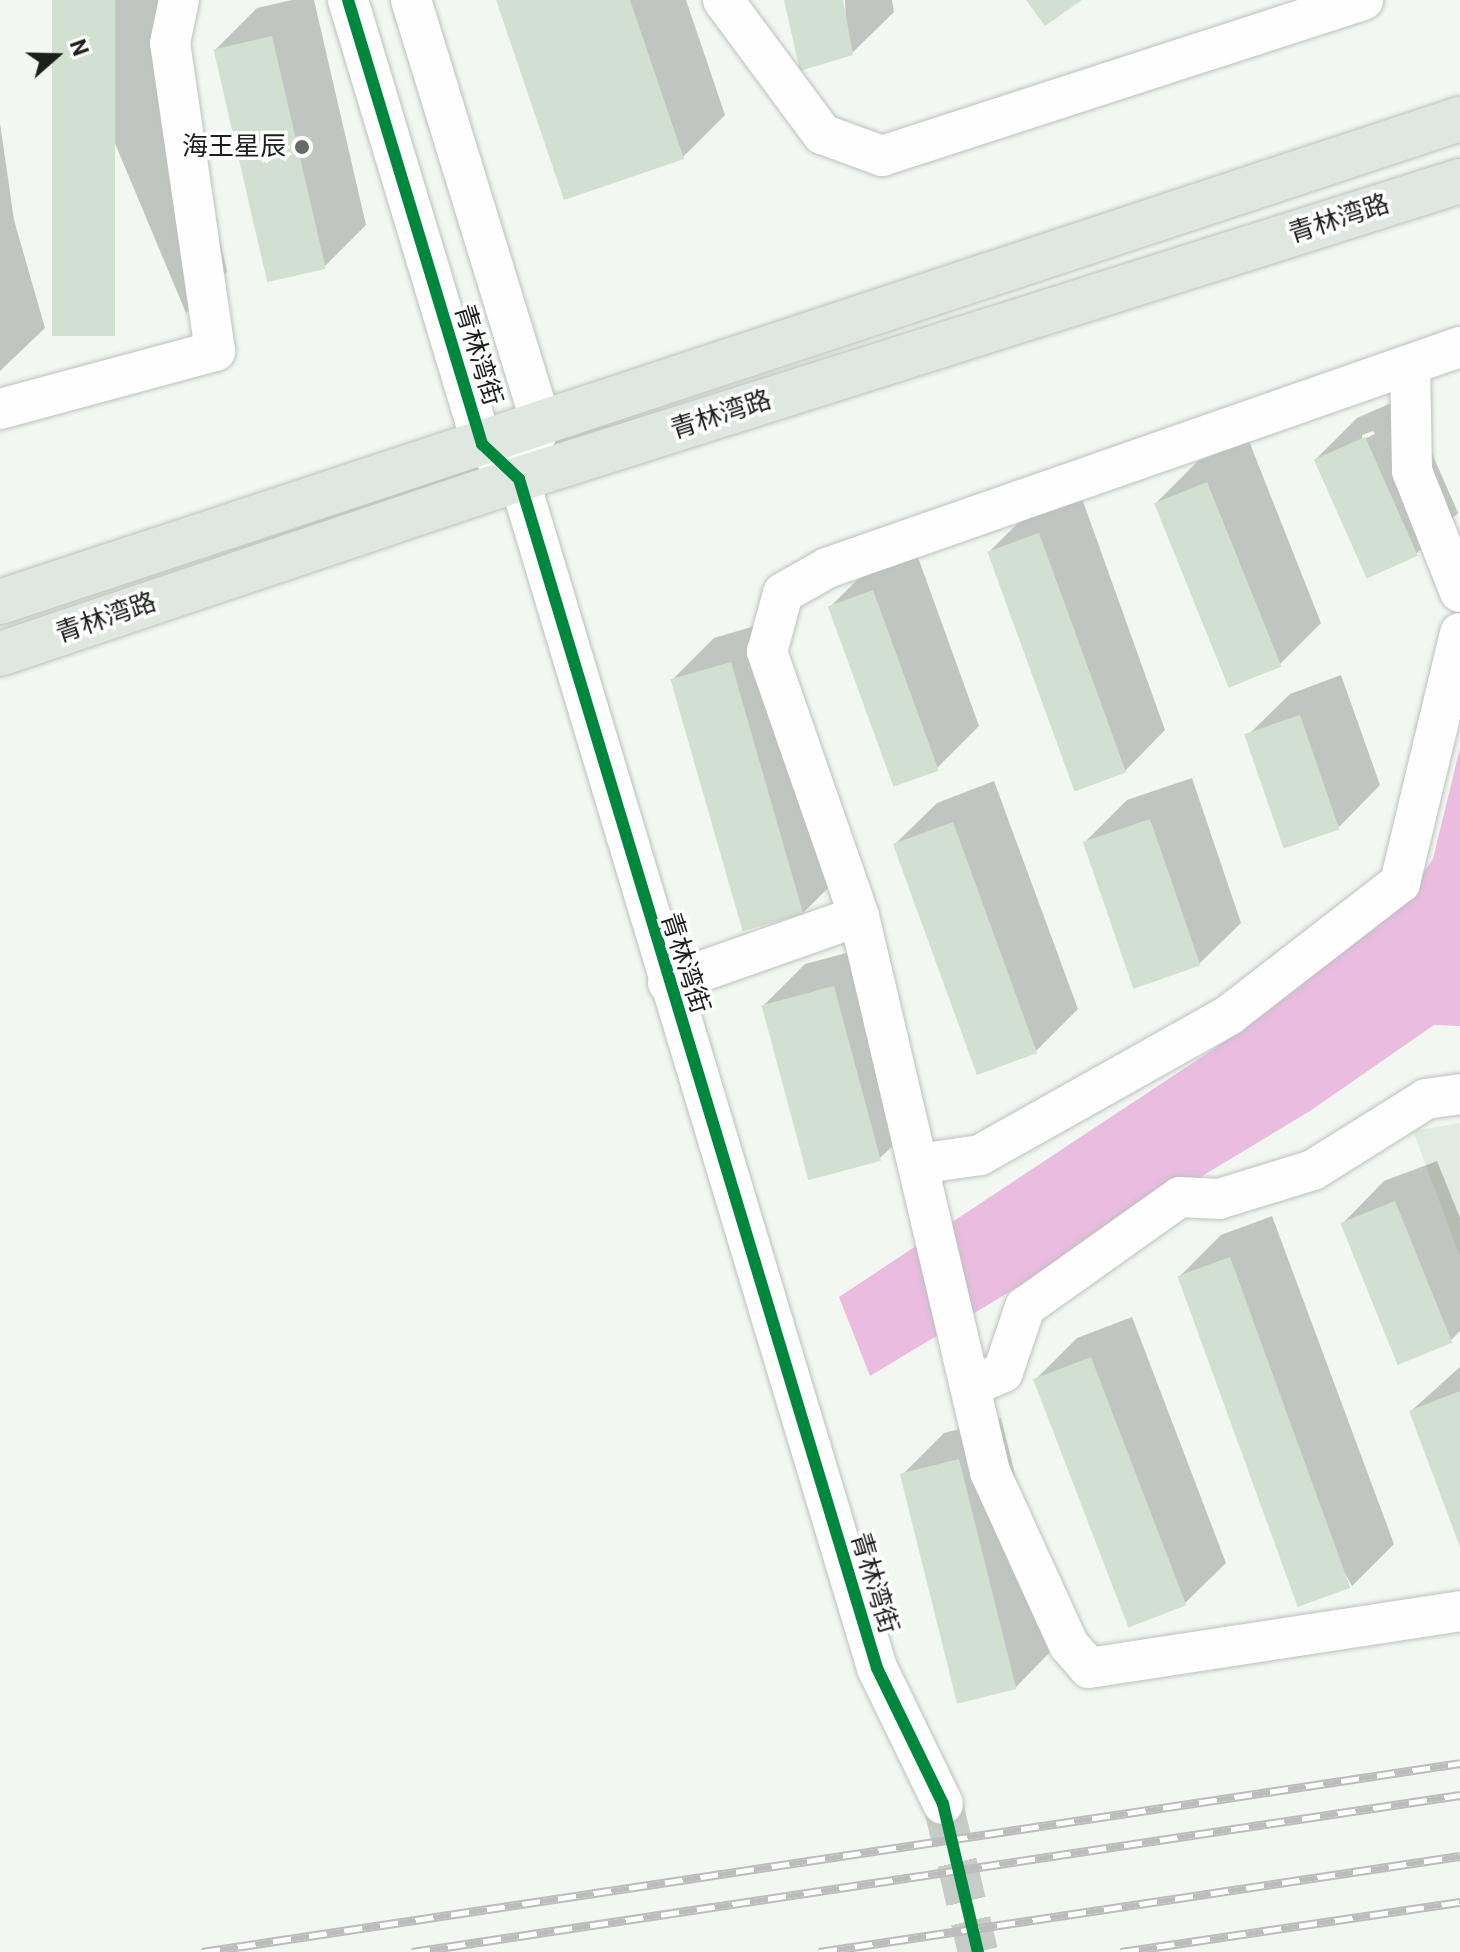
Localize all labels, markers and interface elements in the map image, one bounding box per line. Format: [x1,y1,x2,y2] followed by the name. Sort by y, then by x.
[16,16,96,96] north arrow
[65,36,93,59] text: N
[182,131,286,163] place label: 海王星辰
[293,138,311,156] marker: 海王星辰
[1285,188,1393,250] street label: 青林湾路
[448,301,508,409] street label: 青林湾街
[667,384,775,446] street label: 青林湾路
[52,586,160,650] street label: 青林湾路
[654,909,716,1017] street label: 青林湾街
[844,1529,904,1637] street label: 青林湾街

